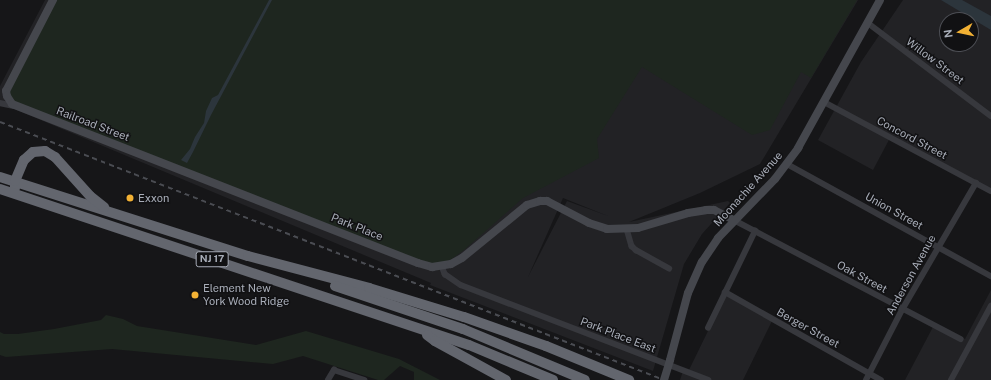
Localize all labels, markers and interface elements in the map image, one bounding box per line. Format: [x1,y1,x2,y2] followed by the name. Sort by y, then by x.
[939,12,979,52] north arrow
[942,29,955,39] text: N
[903,35,967,87] street label: Willow Street
[55,104,131,144] street label: Railroad Street
[875,114,949,162] street label: Concord Street
[711,149,785,229] street label: Moonachie Avenue
[863,190,925,232] street label: Union Street
[138,191,169,205] place label: Exxon
[125,193,135,203] marker: Exxon
[329,211,385,243] street label: Park Place
[883,233,939,317] street label: Anderson Avenue
[195,251,229,267] road number: NJ 17
[835,258,889,296] street label: Oak Street
[203,282,290,308] place label: Element New York Wood Ridge
[190,290,200,300] marker: Element New York Wood Ridge
[774,305,842,351] street label: Berger Street
[578,315,658,355] street label: Park Place East

